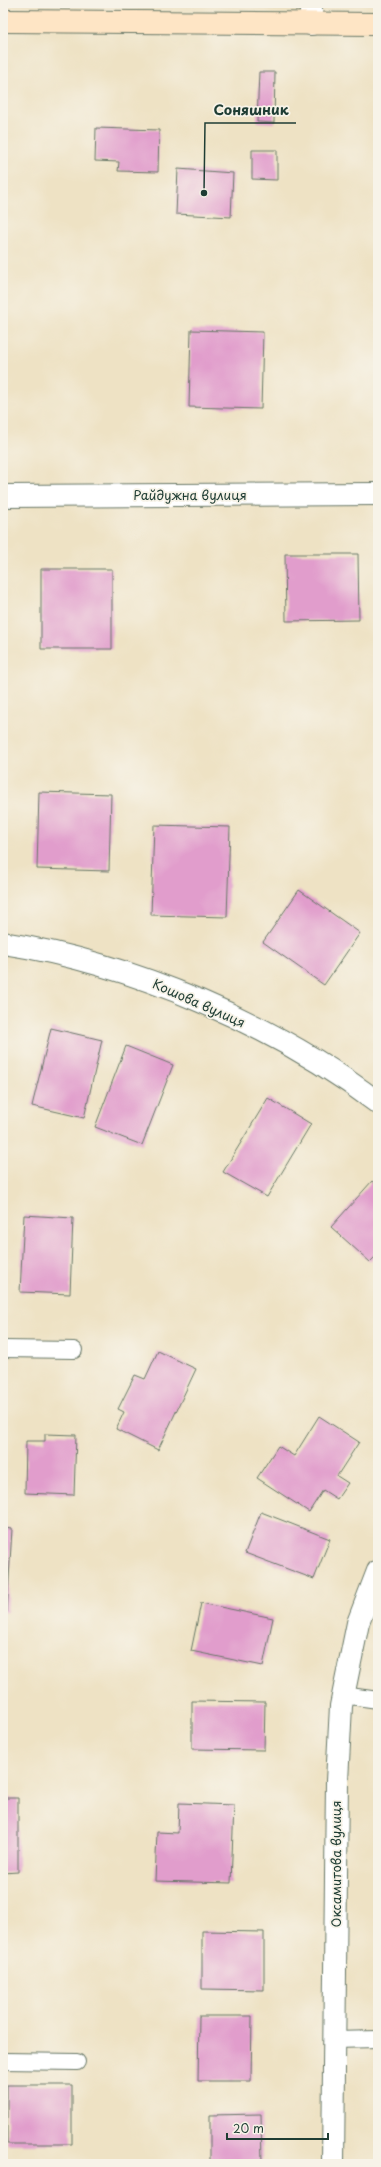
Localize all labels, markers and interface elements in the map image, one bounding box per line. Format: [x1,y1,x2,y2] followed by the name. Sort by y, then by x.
[205,97,296,123] callout: Соняшник
[213,99,289,120] text: Соняшник
[133,485,247,504] street label: Райдужна вулиця
[150,974,248,1031] street label: Кошова вулиця
[326,1801,345,1927] street label: Оксамитова вулиця
[227,2115,328,2141] scale bar
[233,2119,264,2137] text: 20 m

